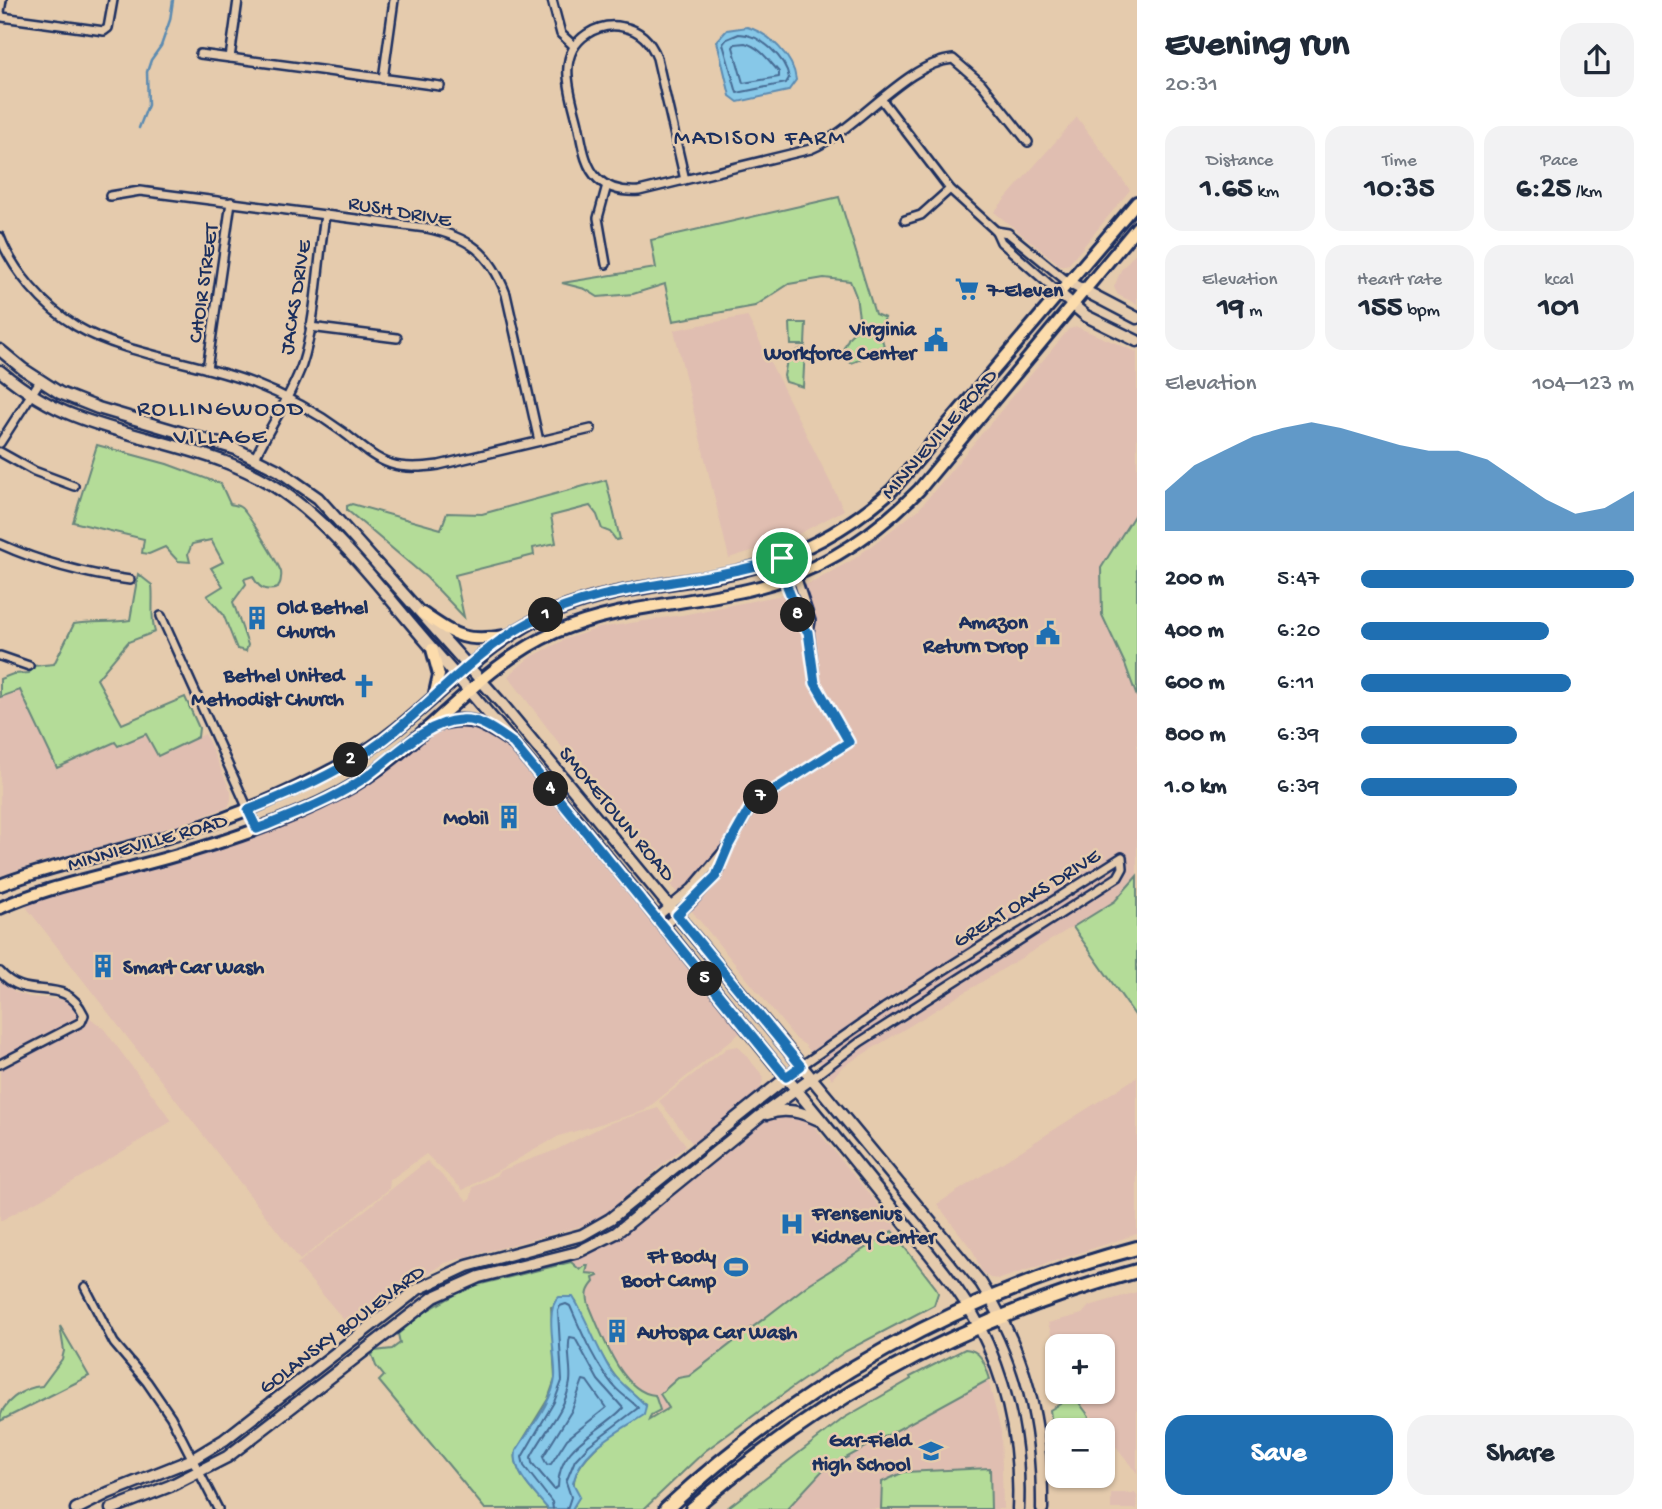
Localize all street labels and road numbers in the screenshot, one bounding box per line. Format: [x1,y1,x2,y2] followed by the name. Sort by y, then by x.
[346,192,454,235] street label: RUSH DRIVE
[185,221,226,345] street label: CHOIR STREET
[276,238,319,357] street label: JACKS DRIVE
[877,365,1004,506] street label: MINNIEVILLE ROAD
[552,743,679,888] street label: SMOKETOWN ROAD
[65,810,231,879] street label: MINNIEVILLE ROAD
[950,844,1107,955] street label: GREAT OAKS DRIVE
[255,1260,431,1401] street label: GOLANSKY BOULEVARD

